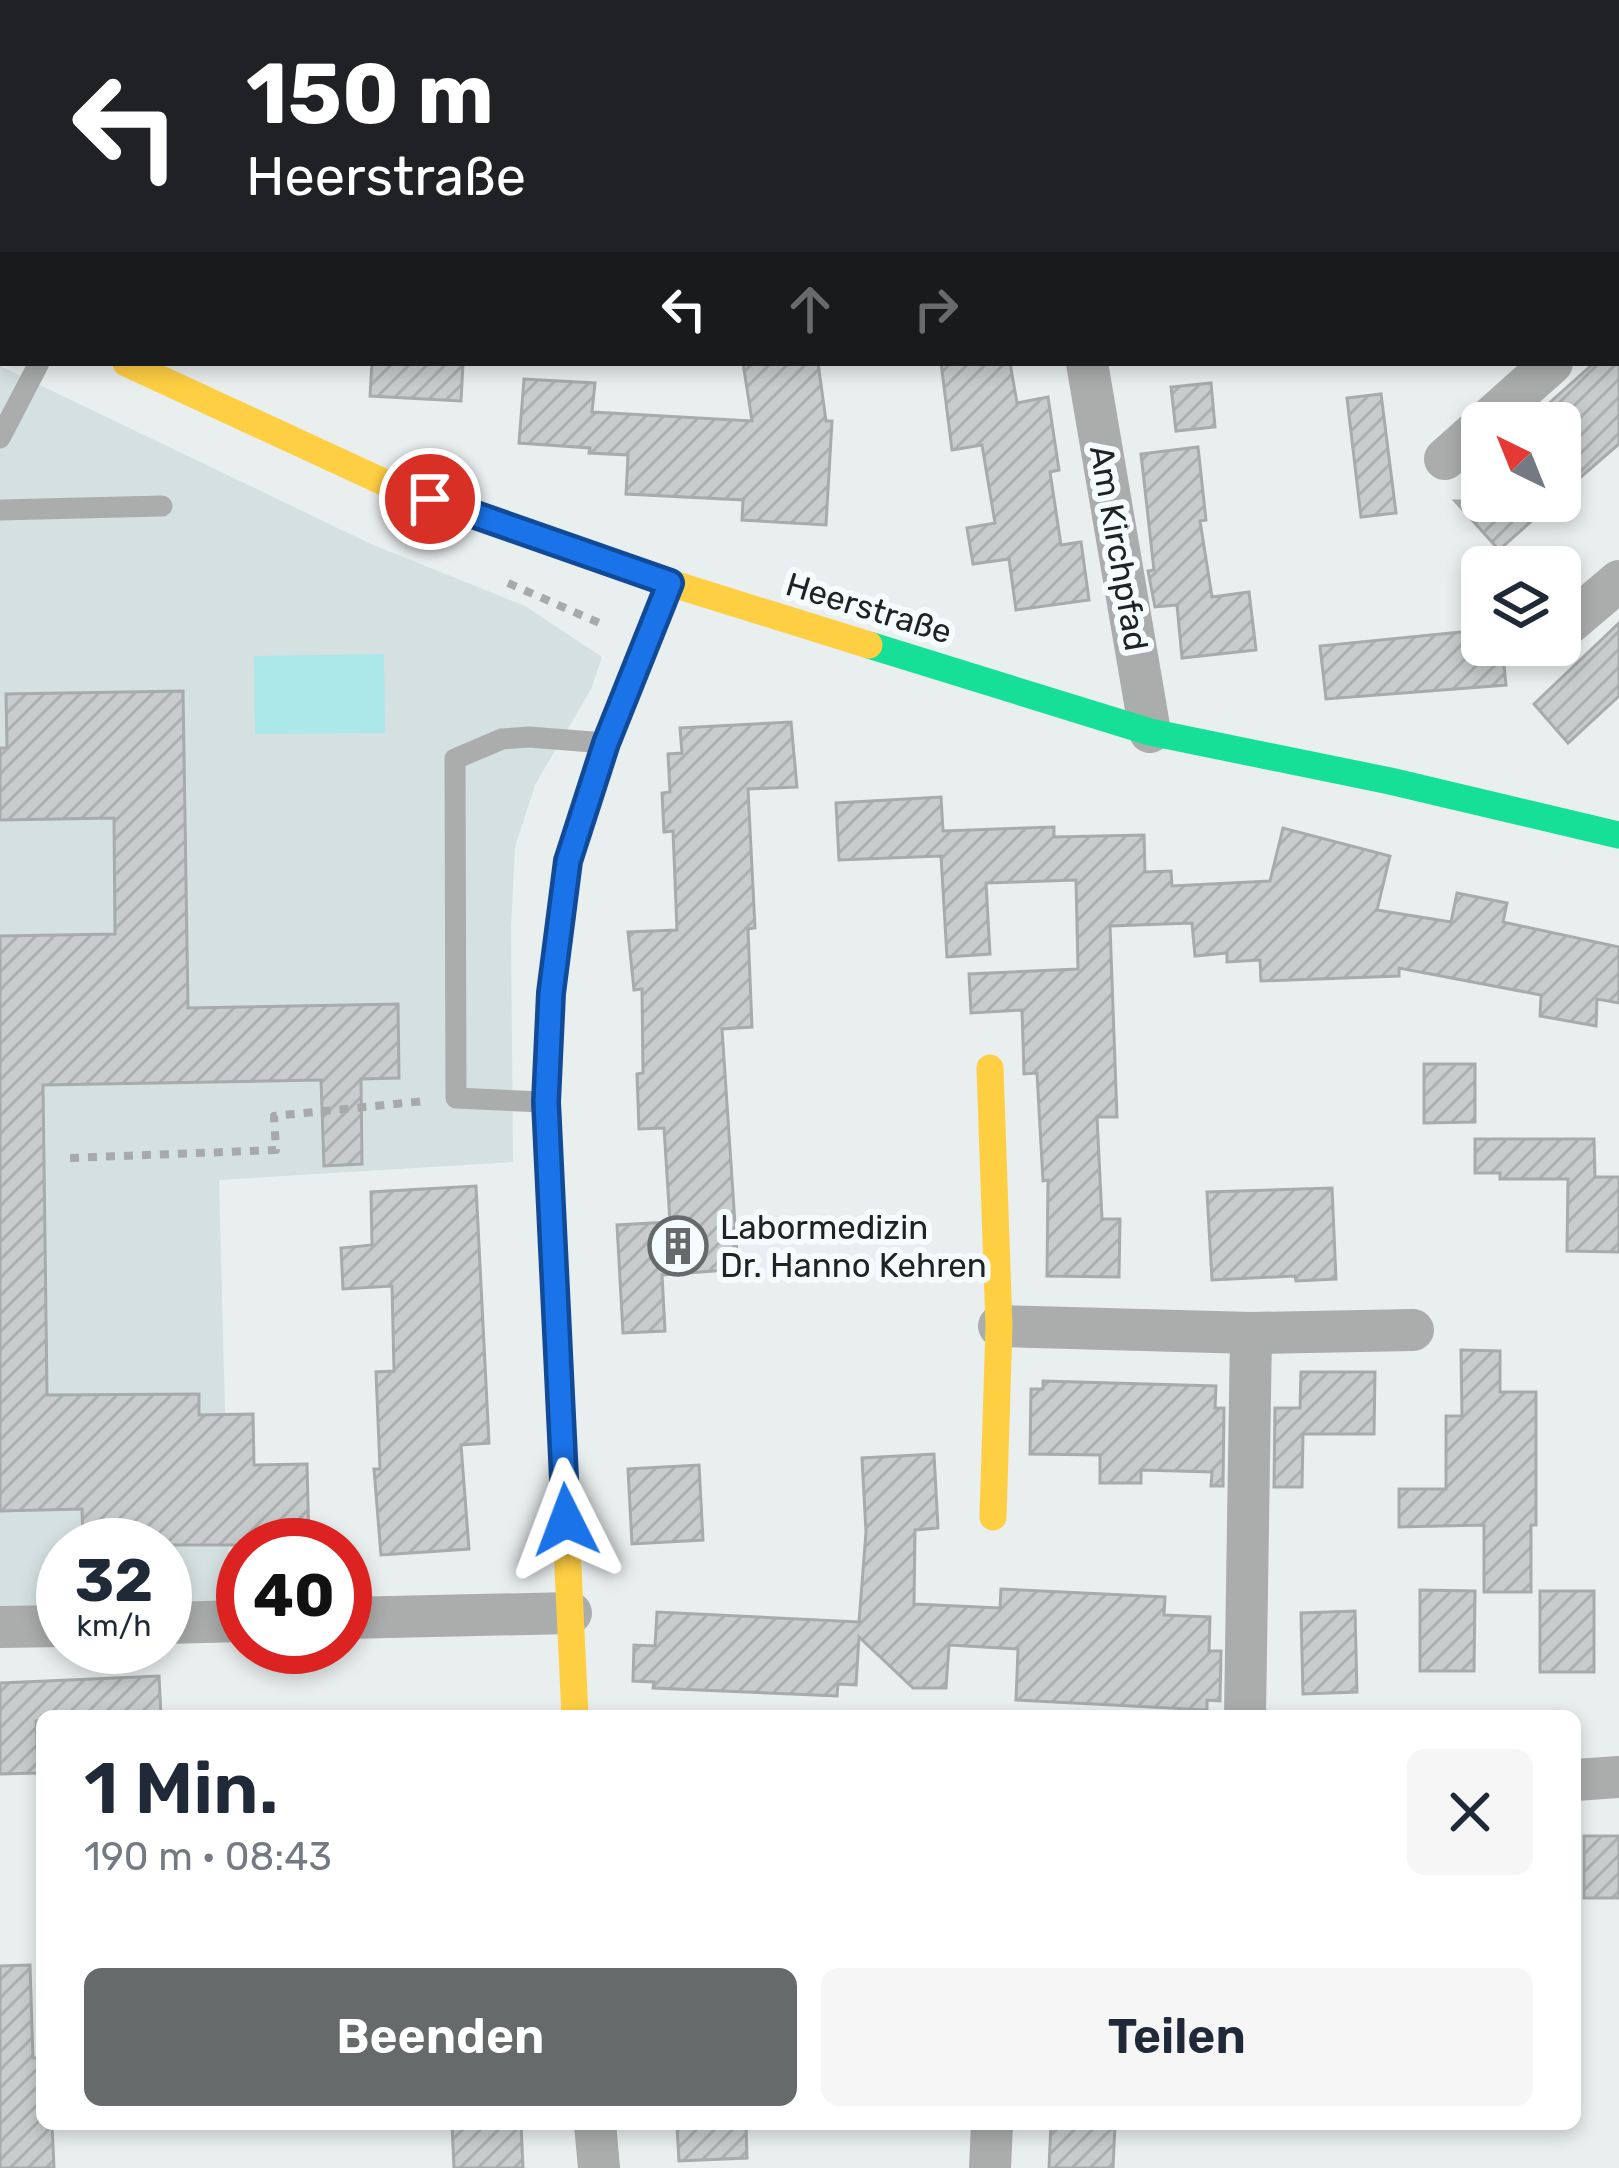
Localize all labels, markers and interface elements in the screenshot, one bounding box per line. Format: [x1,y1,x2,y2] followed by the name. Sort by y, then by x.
[246,44,494,144] text: 150 m
[48,48,204,204] icon: left
[246,145,526,209] text: Heerstraße
[651,276,717,342] icon: left
[777,276,843,342] icon: ahead
[903,276,969,342] icon: right
[1461,402,1581,522] north arrow
[1461,402,1581,666] map controls
[1082,442,1156,654] street label: Am Kirchpfad
[379,448,481,550] pin
[397,466,463,532] icon: arrive
[1461,546,1581,666] button: layers
[781,564,957,652] street label: Heerstraße
[720,1208,987,1285] place label: Labormedizin Dr. Hanno Kehren
[647,1215,709,1277] building icon: Labormedizin Dr. Hanno Kehren
[503,1457,629,1583] position arrow
[216,1518,372,1674] speed limit sign: 40
[75,1545,153,1616] text: 32
[77,1608,151,1644] text: km/h
[84,1746,279,1831] text: 1 Min.
[1407,1749,1533,1875] button: close
[84,1834,332,1880] text: 190 m · 08:43
[84,1968,797,2106] button: Beenden
[821,1968,1533,2106] button: Teilen

